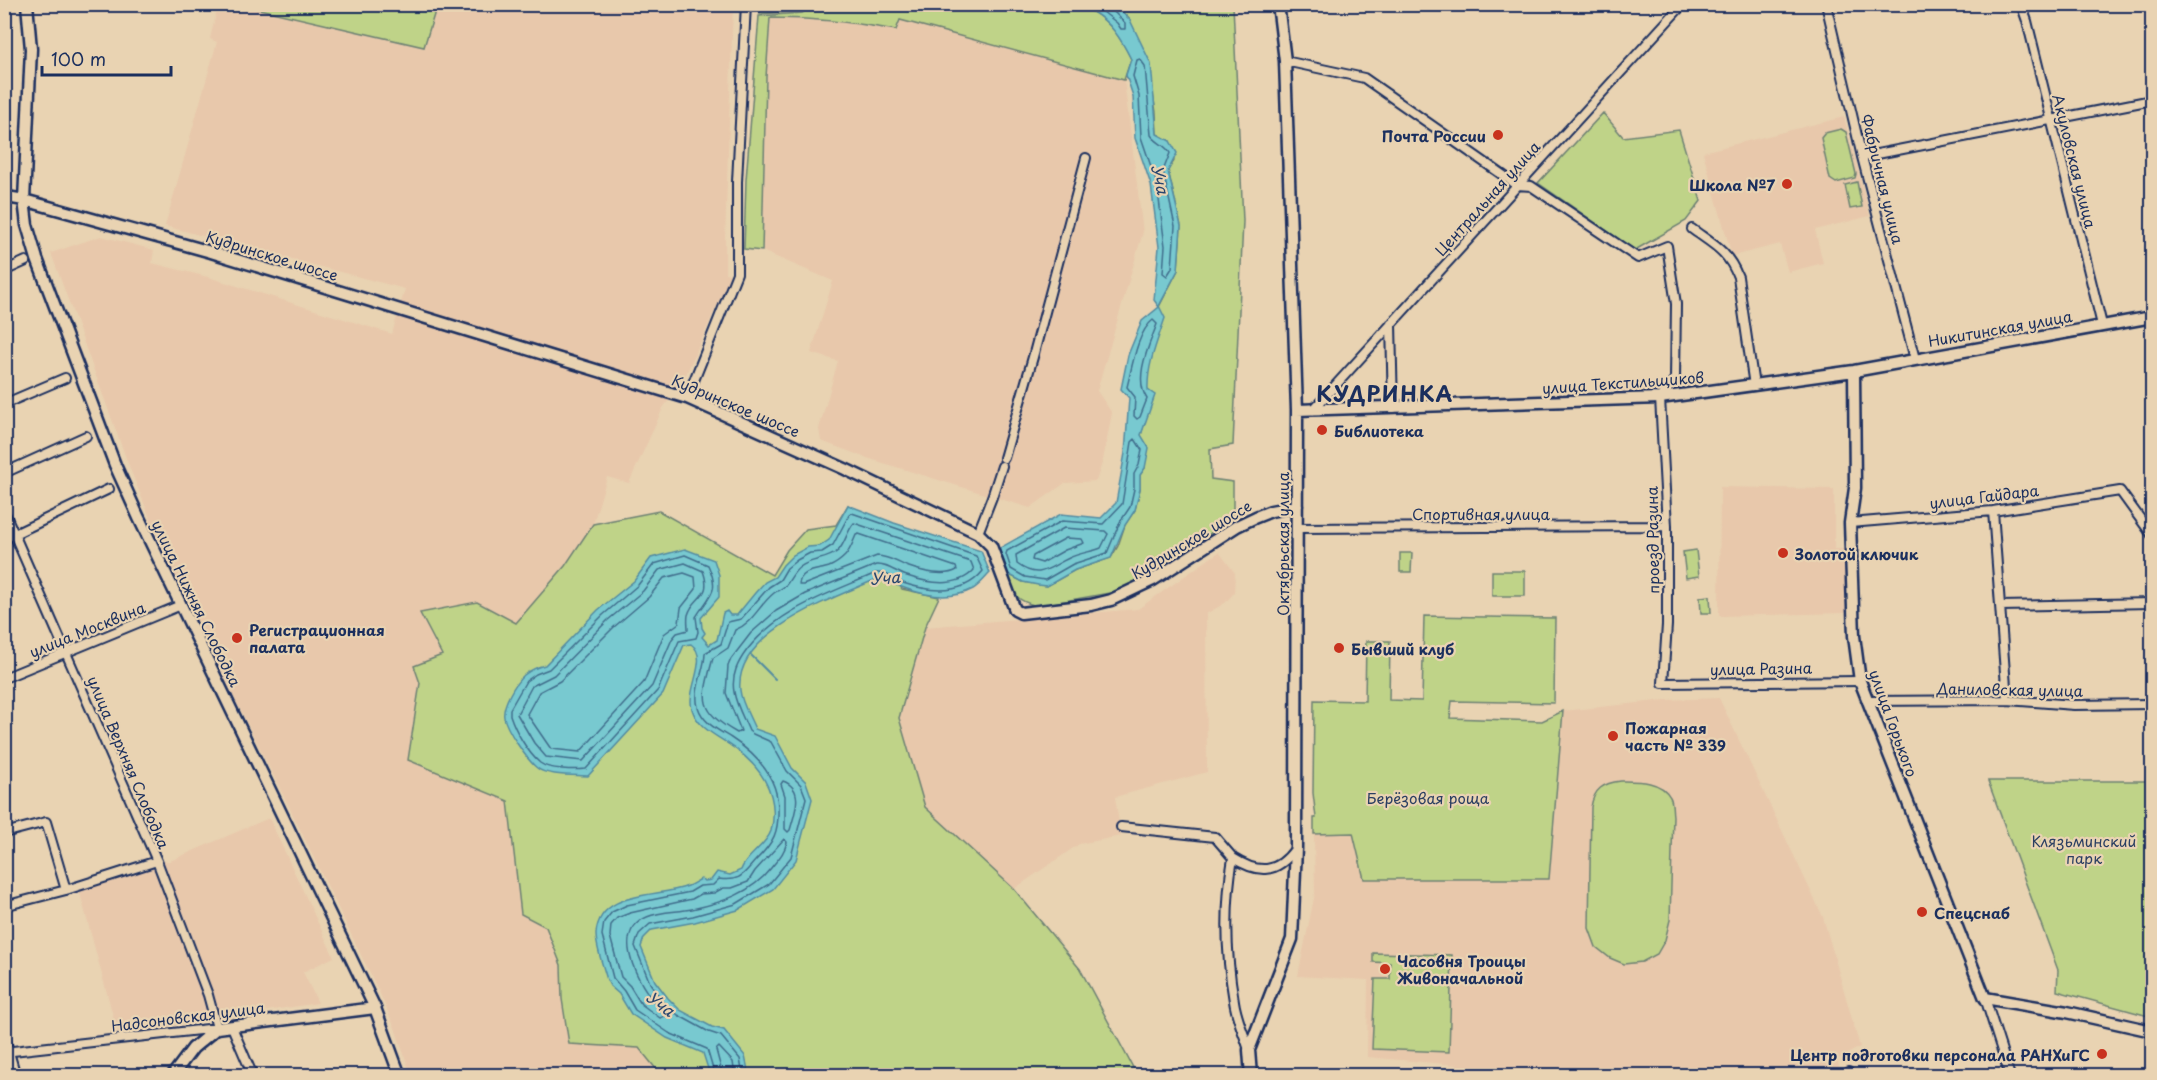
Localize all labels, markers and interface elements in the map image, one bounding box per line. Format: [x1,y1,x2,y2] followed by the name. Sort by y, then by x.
[42,39,171,77] scale bar
[51,45,106,72] text: 100 m
[2047,91,2103,231] street label: Акуловская улица
[1856,112,1910,247] street label: Фабричная улица
[1382,124,1486,147] place label: Почта России
[1491,128,1505,142] marker: Почта России
[1429,135,1545,261] street label: Центральная улица
[1146,162,1176,197] water label: Уча
[1689,173,1775,196] place label: Школа №7
[1780,177,1794,191] marker: Школа №7
[203,224,341,286] street label: Кудринское шоссе
[1926,304,2075,352] street label: Никитинская улица
[1541,365,1705,399] street label: улица Текстильщиков
[668,368,804,442] street label: Кудринское шоссе
[1316,377,1454,409] district label: КУДРИНКА
[1334,419,1424,442] place label: Библиотека
[1315,423,1329,437] marker: Библиотека
[1271,471,1294,616] street label: Октябрьская улица
[1928,478,2041,514] street label: улица Гайдара
[1640,485,1664,594] street label: проезд Разина
[1126,494,1256,584] street label: Кудринское шоссе
[1412,502,1550,525] street label: Спортивная улица
[147,516,248,691] street label: улица Нижняя Слободка
[1794,542,1919,565] place label: Золотой ключик
[1776,546,1790,560] marker: Золотой ключик
[869,564,902,590] water label: Уча
[25,595,149,663] street label: улица Москвина
[249,618,385,658] place label: Регистрационная палата
[230,631,244,645] marker: Регистрационная палата
[1351,637,1454,660] place label: Бывший клуб
[1332,641,1346,655] marker: Бывший клуб
[1710,656,1813,680] street label: улица Разина
[1864,666,1924,780] street label: улица Горького
[82,672,176,853] street label: улица Верхняя Слободка
[1936,676,2084,702] street label: Даниловская улица
[1625,716,1726,756] place label: Пожарная часть № 339
[1606,729,1620,743] marker: Пожарная часть № 339
[1367,786,1490,809] park label: Берёзовая роща
[2032,829,2136,869] park label: Клязьминский парк
[1934,901,2010,924] place label: Спецснаб
[1915,905,1929,919] marker: Спецснаб
[1397,949,1526,989] place label: Часовня Троицы Живоначальной
[1378,962,1392,976] marker: Часовня Троицы Живоначальной
[642,984,681,1022] water label: Уча
[110,995,267,1037] street label: Надсоновская улица
[1790,1043,2090,1066] place label: Центр подготовки персонала РАНХиГС
[2095,1047,2109,1061] marker: Центр подготовки персонала РАНХиГС

